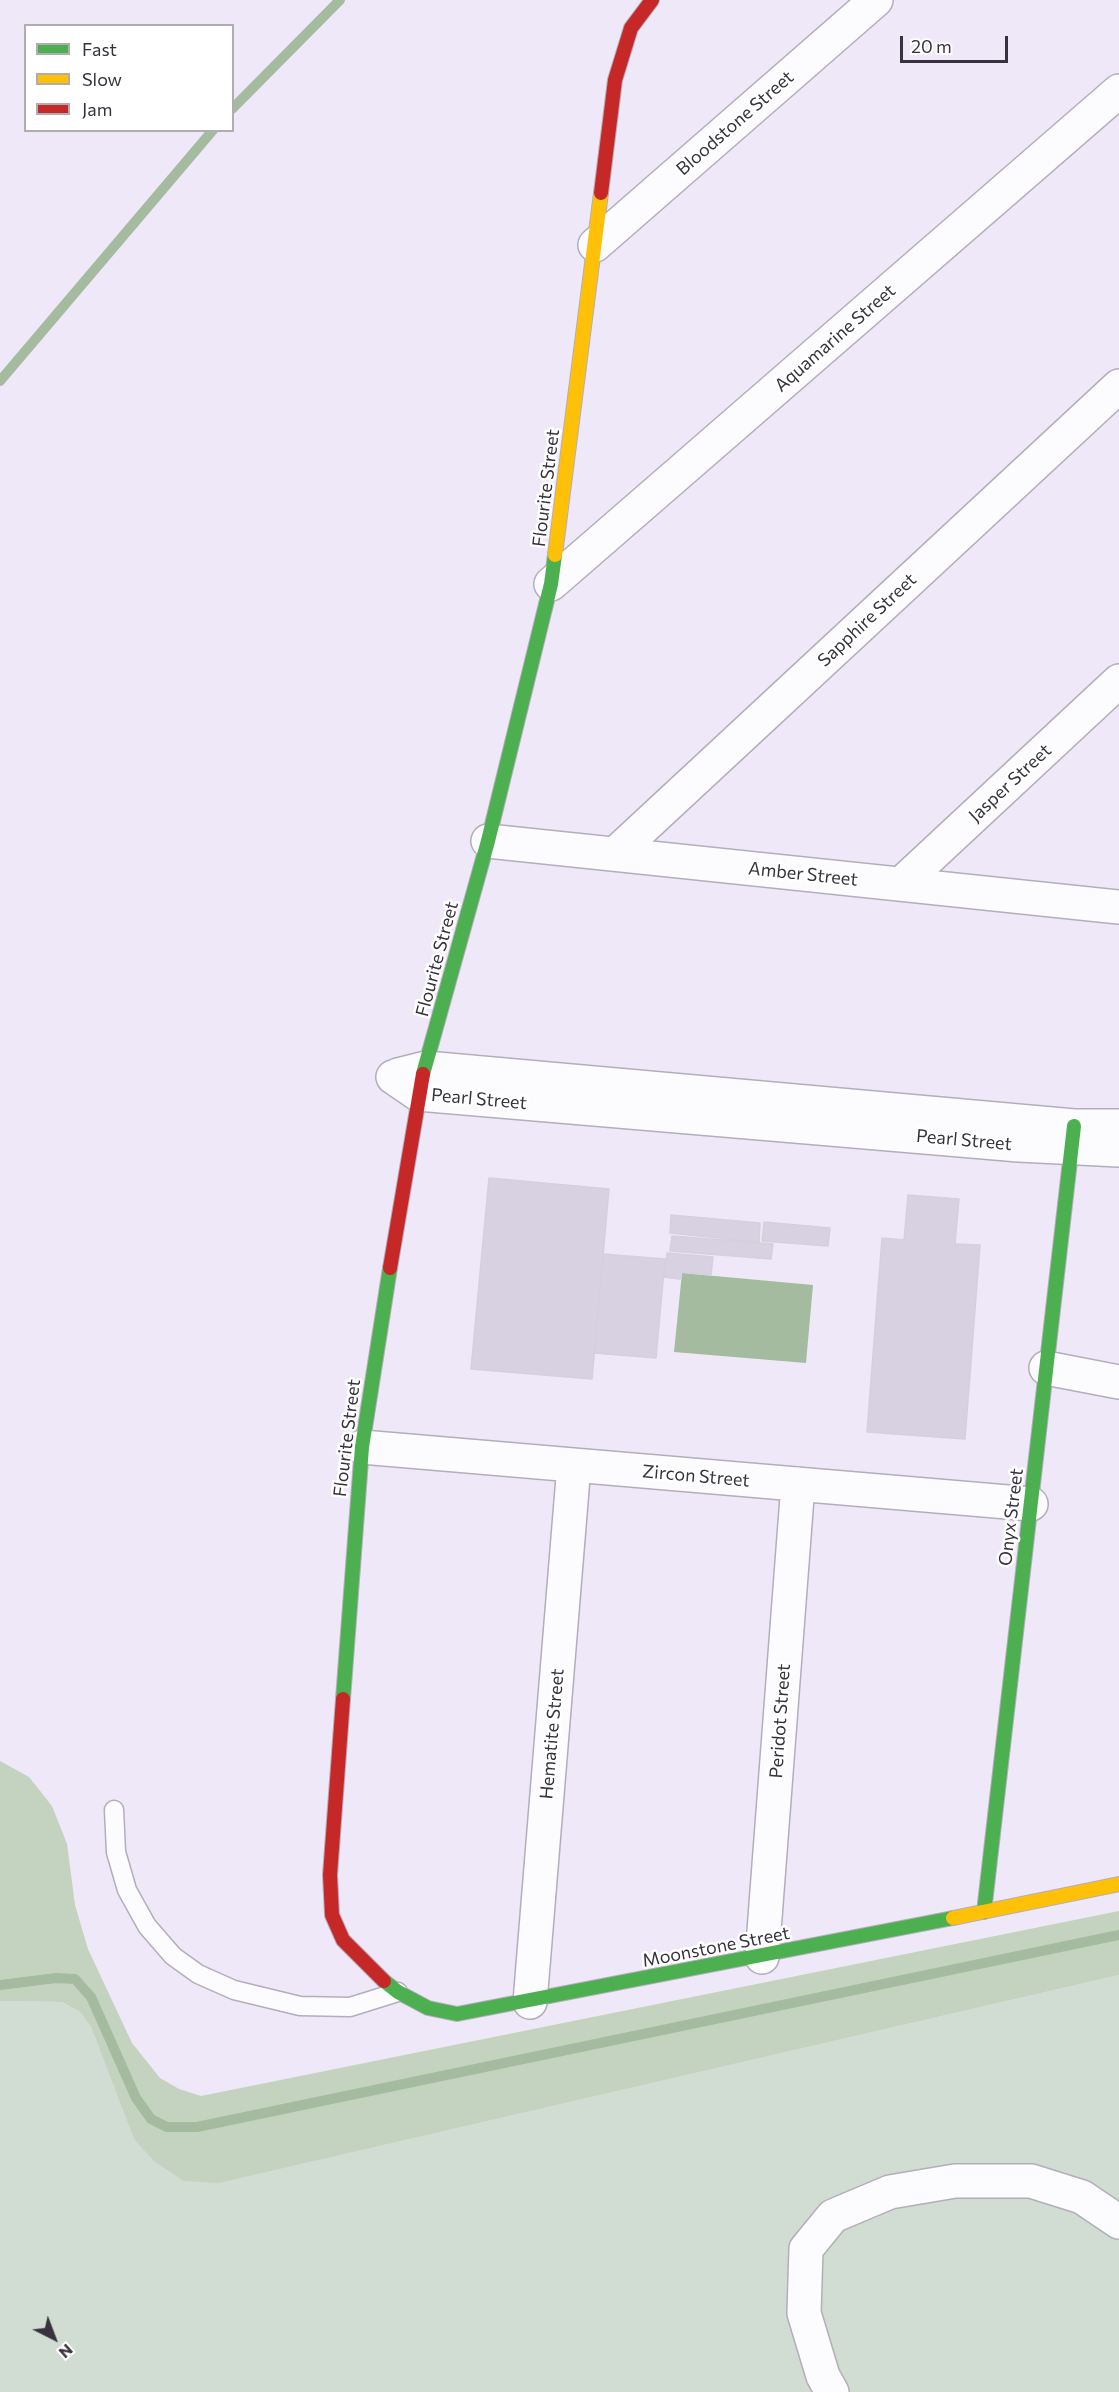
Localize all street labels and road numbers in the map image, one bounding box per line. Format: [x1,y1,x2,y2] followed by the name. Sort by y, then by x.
[672,66,798,180] street label: Bloodstone Street
[770,280,900,396] street label: Aquamarine Street
[528,428,564,548] street label: Flourite Street
[813,569,921,671] street label: Sapphire Street
[964,739,1056,827] street label: Jasper Street
[747,858,859,890] street label: Amber Street
[411,899,463,1019] street label: Flourite Street
[430,1084,528,1114] street label: Pearl Street
[915,1125,1013,1155] street label: Pearl Street
[329,1378,365,1498] street label: Flourite Street
[641,1461,751,1491] street label: Zircon Street
[994,1467,1028,1567] street label: Onyx Street
[765,1663,795,1779] street label: Peridot Street
[536,1668,568,1800] street label: Hematite Street
[641,1922,791,1972] street label: Moonstone Street

